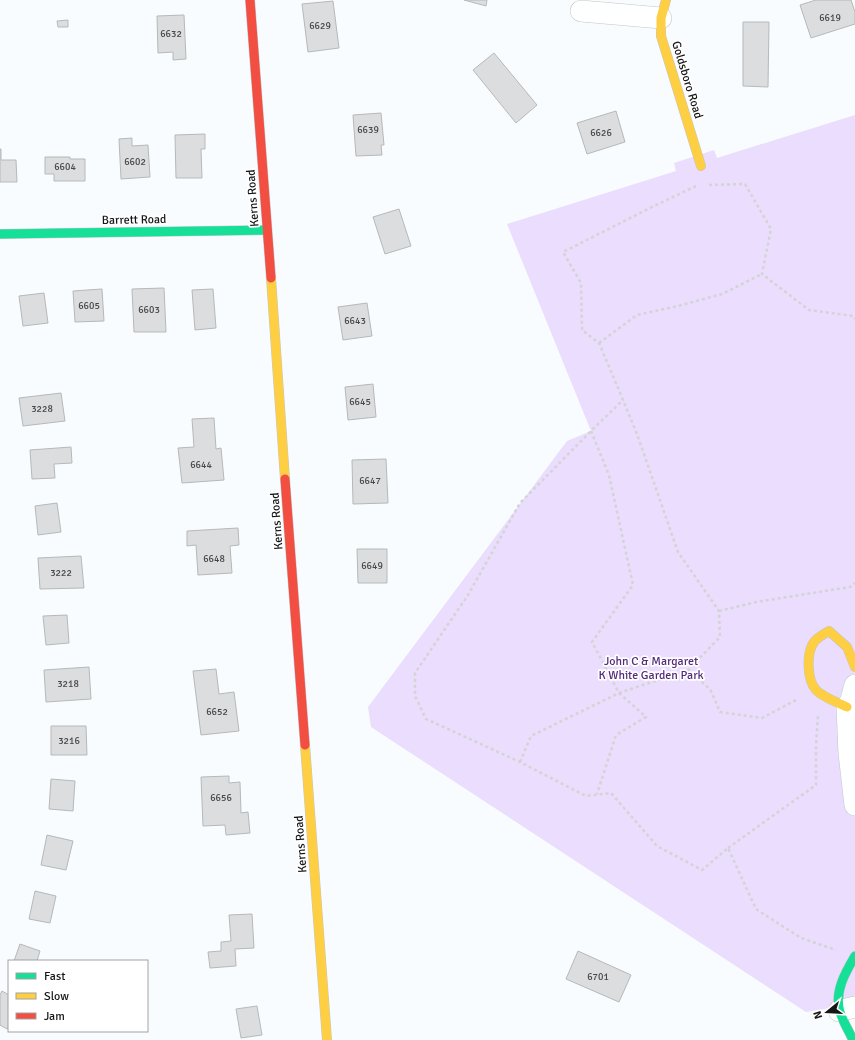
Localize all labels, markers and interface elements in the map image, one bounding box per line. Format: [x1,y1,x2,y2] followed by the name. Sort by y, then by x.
[819,12,841,24] house number: 6619
[309,20,331,32] house number: 6629
[160,28,182,40] house number: 6632
[668,39,706,121] street label: Goldsboro Road
[357,124,379,136] house number: 6639
[590,127,612,139] house number: 6626
[124,156,146,168] house number: 6602
[54,161,76,173] house number: 6604
[244,169,262,227] street label: Kerns Road
[102,212,166,228] street label: Barrett Road
[78,300,100,312] house number: 6605
[138,304,160,316] house number: 6603
[344,315,366,327] house number: 6643
[349,396,371,408] house number: 6645
[31,403,53,415] house number: 3228
[190,459,212,471] house number: 6644
[359,475,381,487] house number: 6647
[268,492,286,550] street label: Kerns Road
[203,553,225,565] house number: 6648
[361,560,383,572] house number: 6649
[50,567,72,579] house number: 3222
[598,654,704,683] park label: John C & Margaret K White Garden Park
[57,678,79,690] house number: 3218
[206,706,228,718] house number: 6652
[58,735,80,747] house number: 3216
[210,792,232,804] house number: 6656
[292,815,310,873] street label: Kerns Road
[8,960,148,1032] legend
[44,969,65,984] text: Fast
[587,971,609,983] house number: 6701
[44,989,69,1004] text: Slow
[807,992,847,1032] north arrow
[44,1009,65,1024] text: Jam
[811,1009,825,1021] text: N

